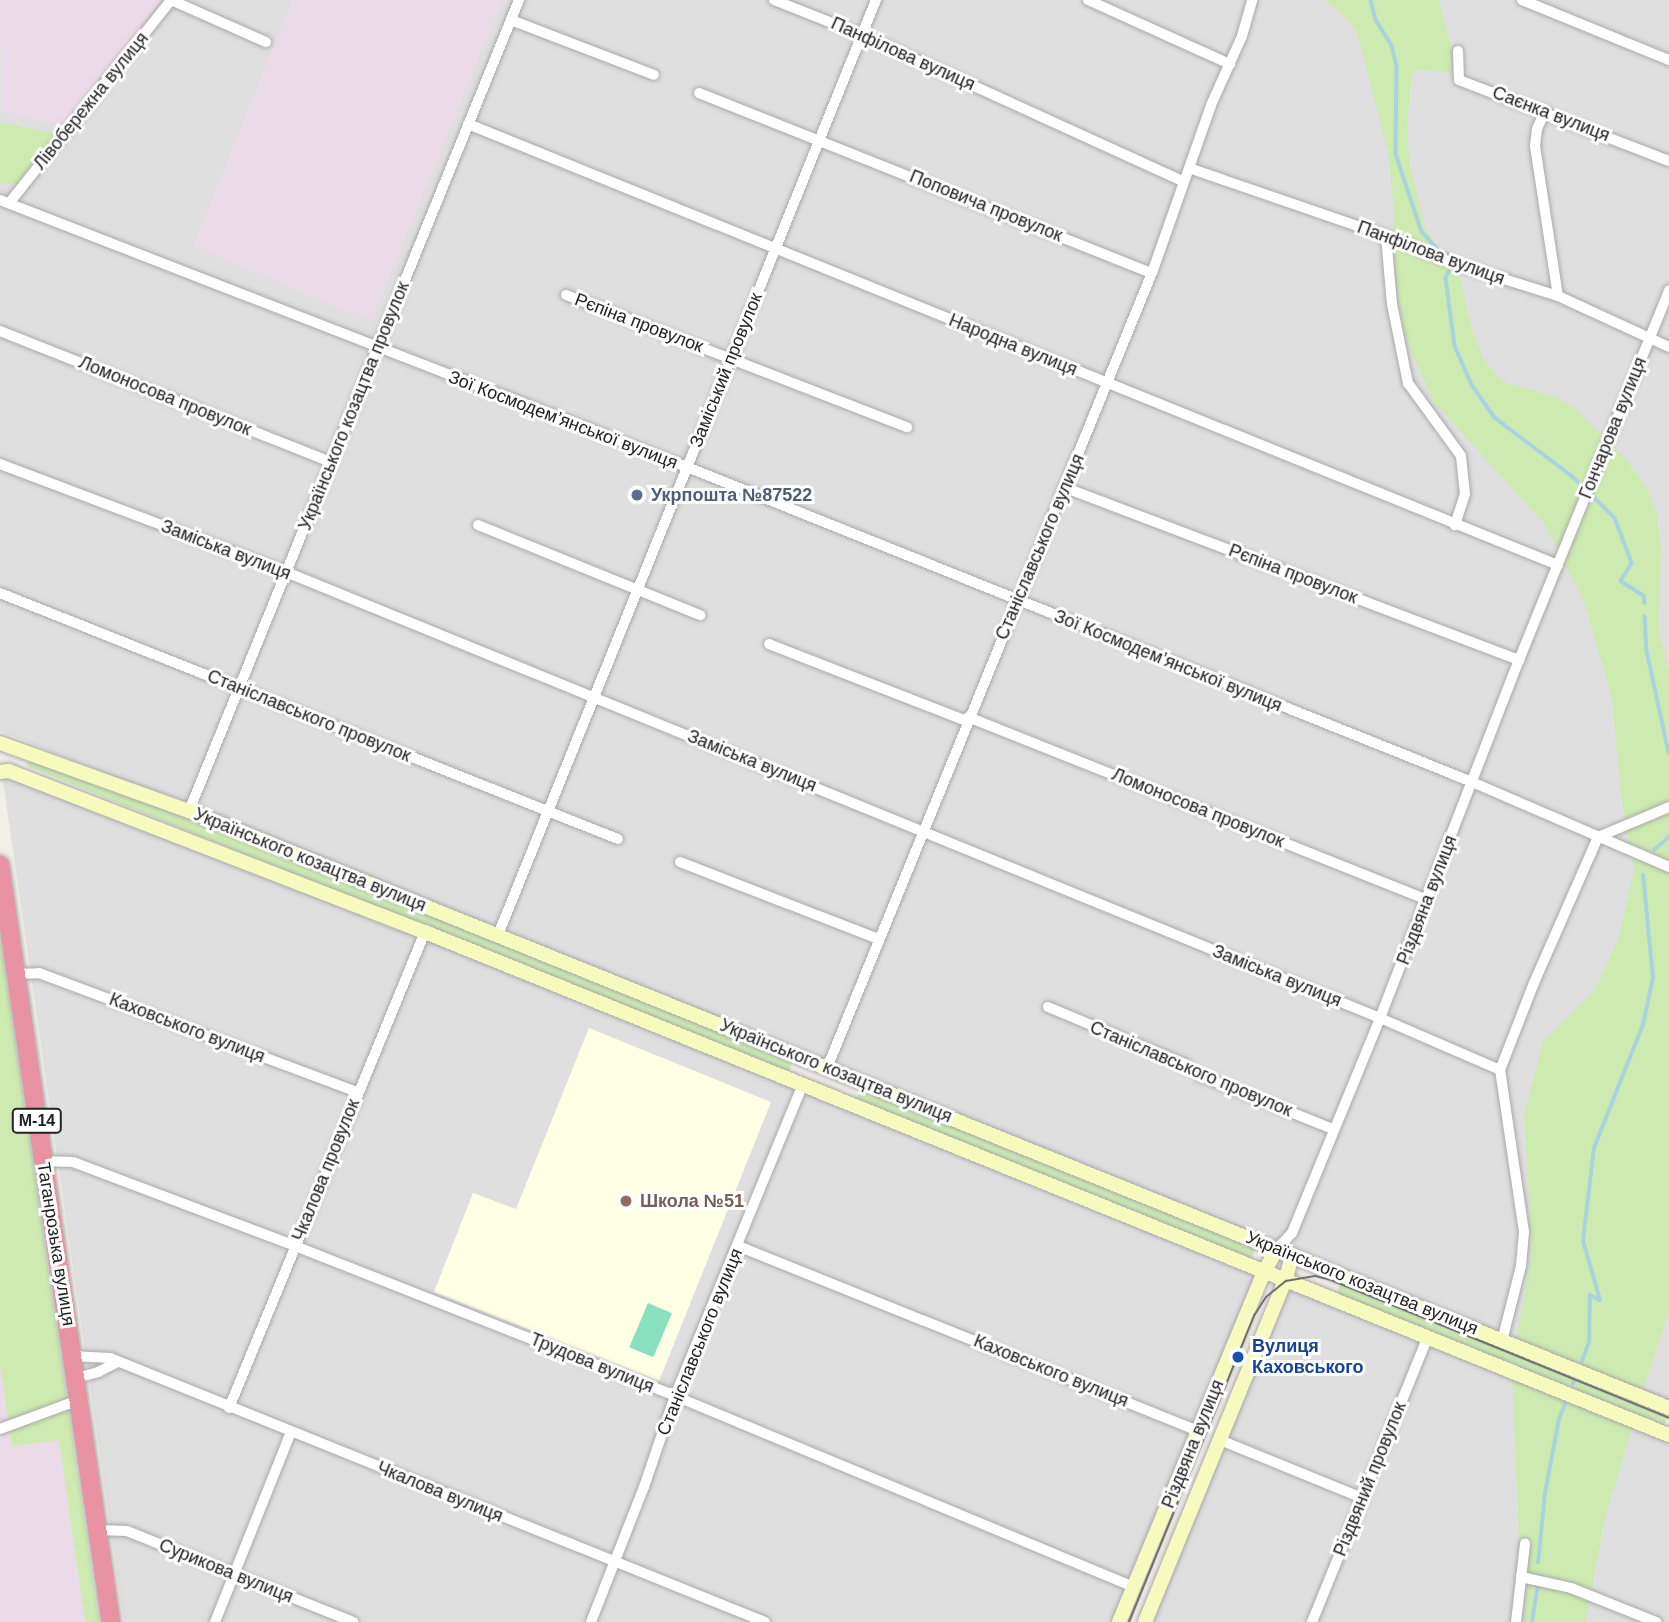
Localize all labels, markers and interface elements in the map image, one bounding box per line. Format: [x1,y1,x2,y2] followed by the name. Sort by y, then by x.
[828,13,978,95] street label: Панфілова вулиця
[29,28,153,174] street label: Лівобережна вулиця
[1489,82,1613,146] street label: Саєнка вулиця
[906,165,1066,247] street label: Поповича провулок
[1354,216,1508,290] street label: Панфілова вулиця
[294,278,414,534] street label: Українського козацтва провулок
[572,289,706,357] street label: Рєпіна провулок
[685,290,767,450] street label: Заміський провулок
[946,309,1080,381] street label: Народна вулиця
[76,352,254,440] street label: Ломоносова провулок
[1575,354,1651,502] street label: Гончарова вулиця
[445,366,681,474] street label: Зої Космодем’янської вулиця
[991,451,1089,643] street label: Станіславського вулиця
[651,484,812,506] place label: Укрпошта №87522
[629,487,645,503] marker: Укрпошта №87522
[158,515,294,585] street label: Заміська вулиця
[1226,540,1360,608] street label: Рєпіна провулок
[1051,605,1285,717] street label: Зої Космодем’янської вулиця
[204,665,414,767] street label: Станіславського провулок
[684,725,820,797] street label: Заміська вулиця
[1109,764,1287,852] street label: Ломоносова провулок
[191,803,429,917] street label: Українського козацтва вулиця
[1392,832,1462,968] street label: Різдвяна вулиця
[1209,940,1345,1012] street label: Заміська вулиця
[106,988,268,1068] street label: Каховського вулиця
[717,1014,955,1128] street label: Українського козацтва вулиця
[1087,1017,1295,1121] street label: Станіславського провулок
[288,1096,364,1244] street label: Чкалова провулок
[11,1108,63,1134] road number: М-14
[32,1161,80,1327] street label: Таганрозька вулиця
[640,1190,744,1212] place label: Школа №51
[618,1193,634,1209] marker: Школа №51
[1243,1226,1481,1340] street label: Українського козацтва вулиця
[653,1245,747,1439] street label: Станіславського вулиця
[527,1328,657,1398] street label: Трудова вулиця
[971,1330,1131,1412] street label: Каховського вулиця
[1252,1336,1363,1378] place label: Вулиця Каховського
[1230,1349,1246,1365] marker: Вулиця Каховського
[1157,1377,1229,1511] street label: Різдвяна вулиця
[1329,1399,1411,1559] street label: Різдвяний провулок
[374,1457,506,1527] street label: Чкалова вулиця
[156,1534,296,1608] street label: Сурикова вулиця

